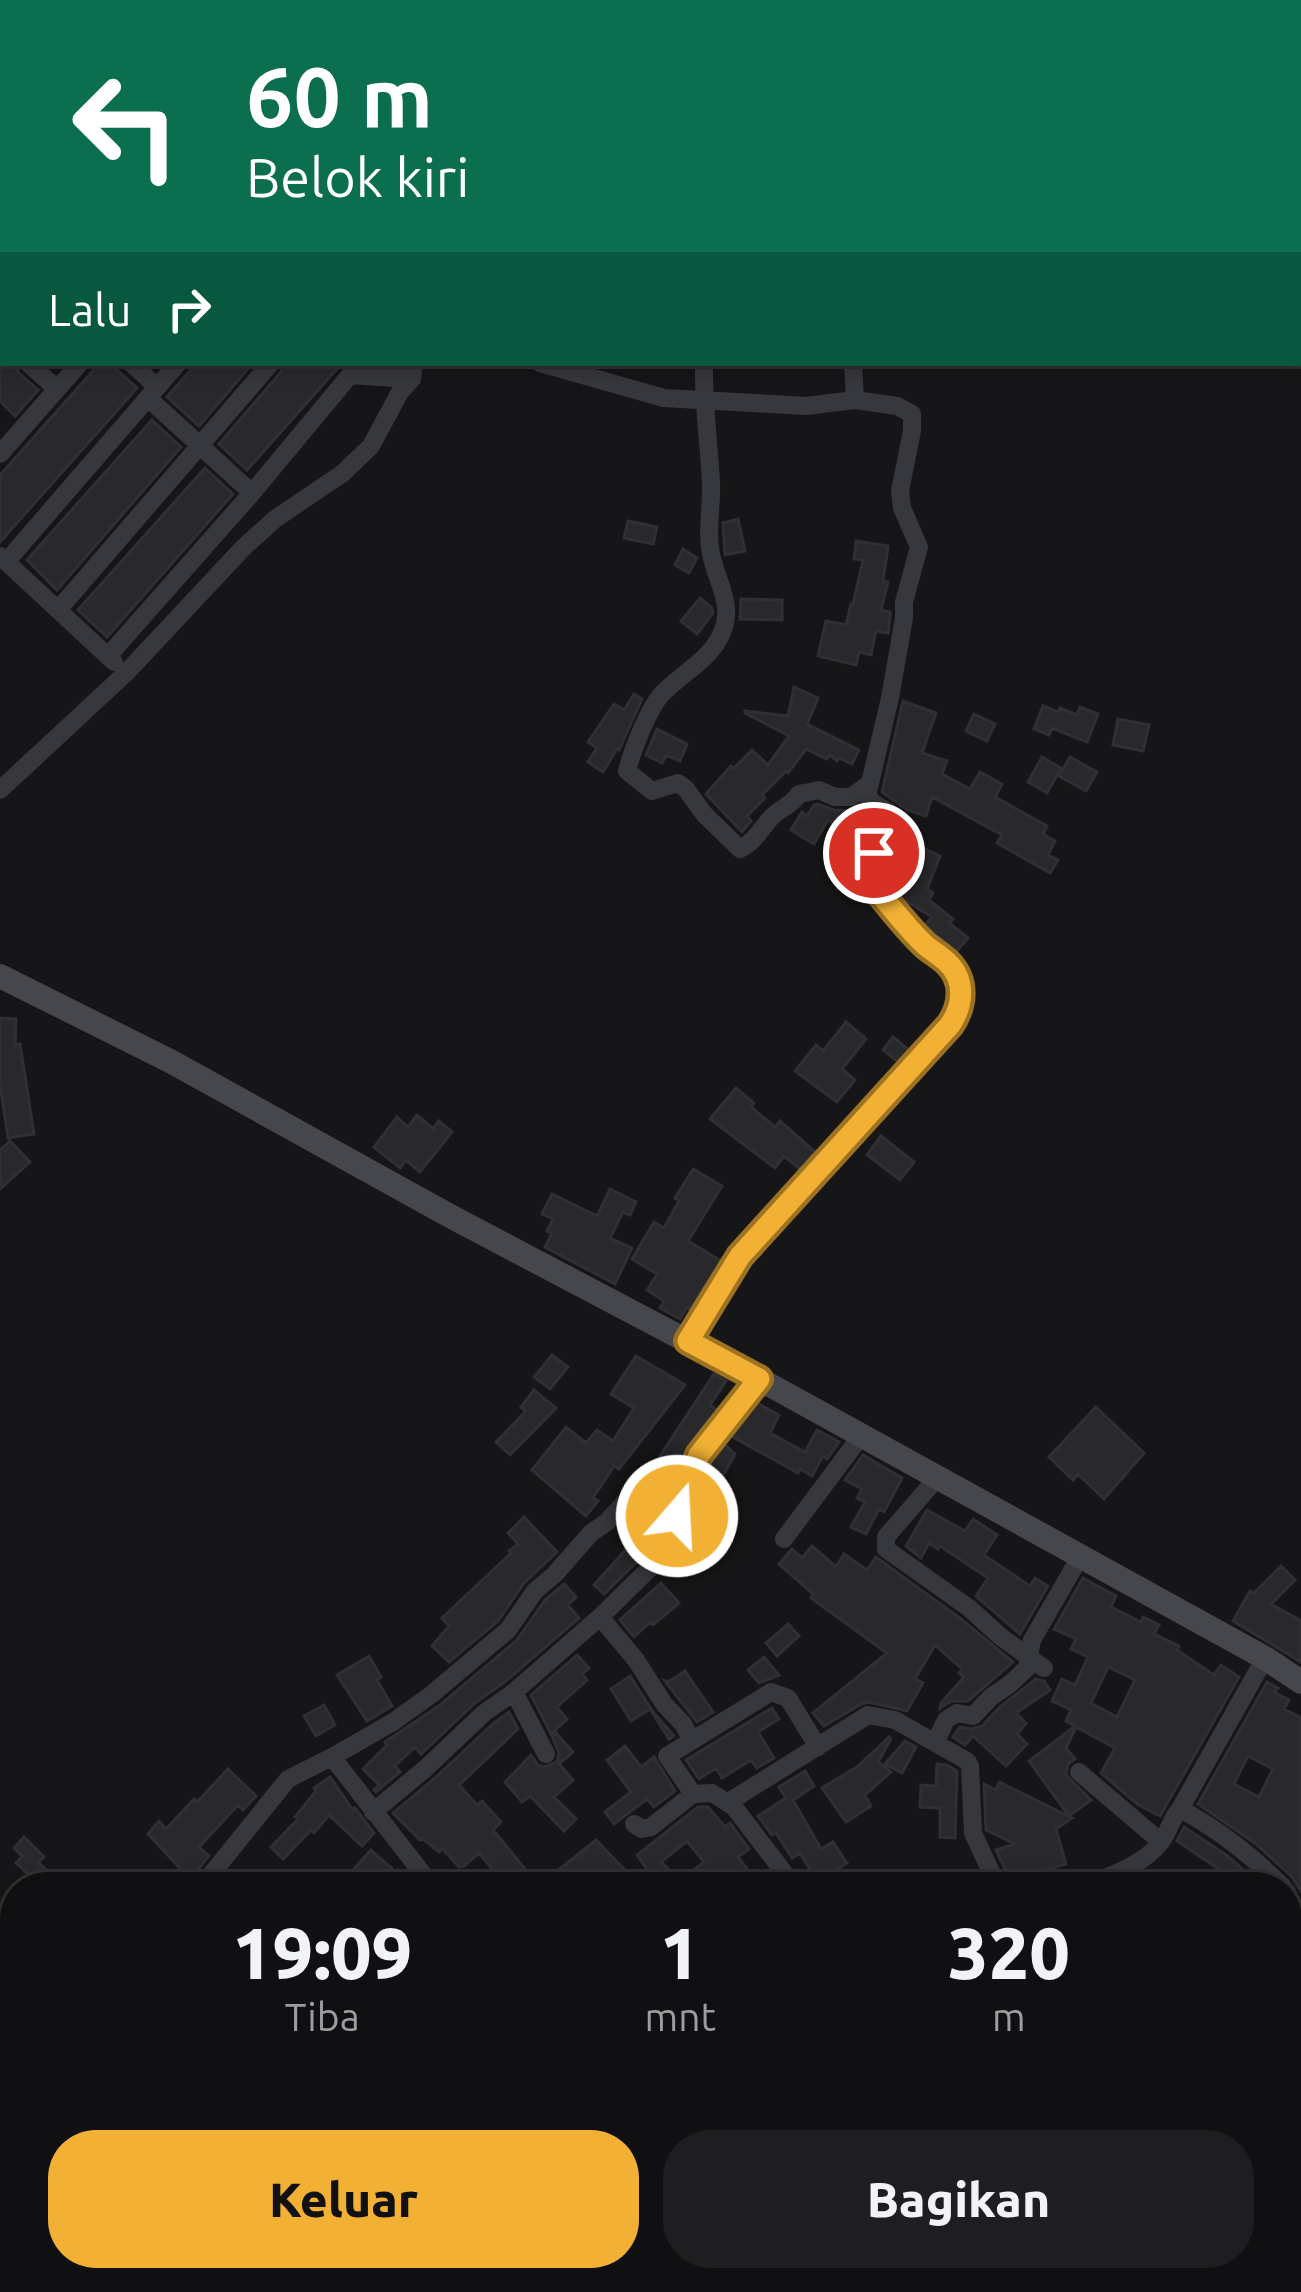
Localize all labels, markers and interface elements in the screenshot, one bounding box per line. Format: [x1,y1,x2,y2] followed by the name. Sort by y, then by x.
[48,48,204,204] icon: left
[246,49,433,143] text: 60 m
[246,147,469,207] text: Belok kiri
[156,276,222,342] icon: right
[48,284,132,335] text: Lalu
[823,802,925,904] pin
[841,820,907,886] icon: arrive
[614,1453,740,1579] position arrow
[232,1912,412,1993] text: 19:09
[660,1912,700,1993] text: 1
[948,1912,1070,1993] text: 320
[285,1995,360,2038] text: Tiba
[645,1995,716,2038] text: mnt
[992,1995,1026,2038] text: m
[48,2130,639,2268] button: Keluar
[663,2130,1254,2268] button: Bagikan

